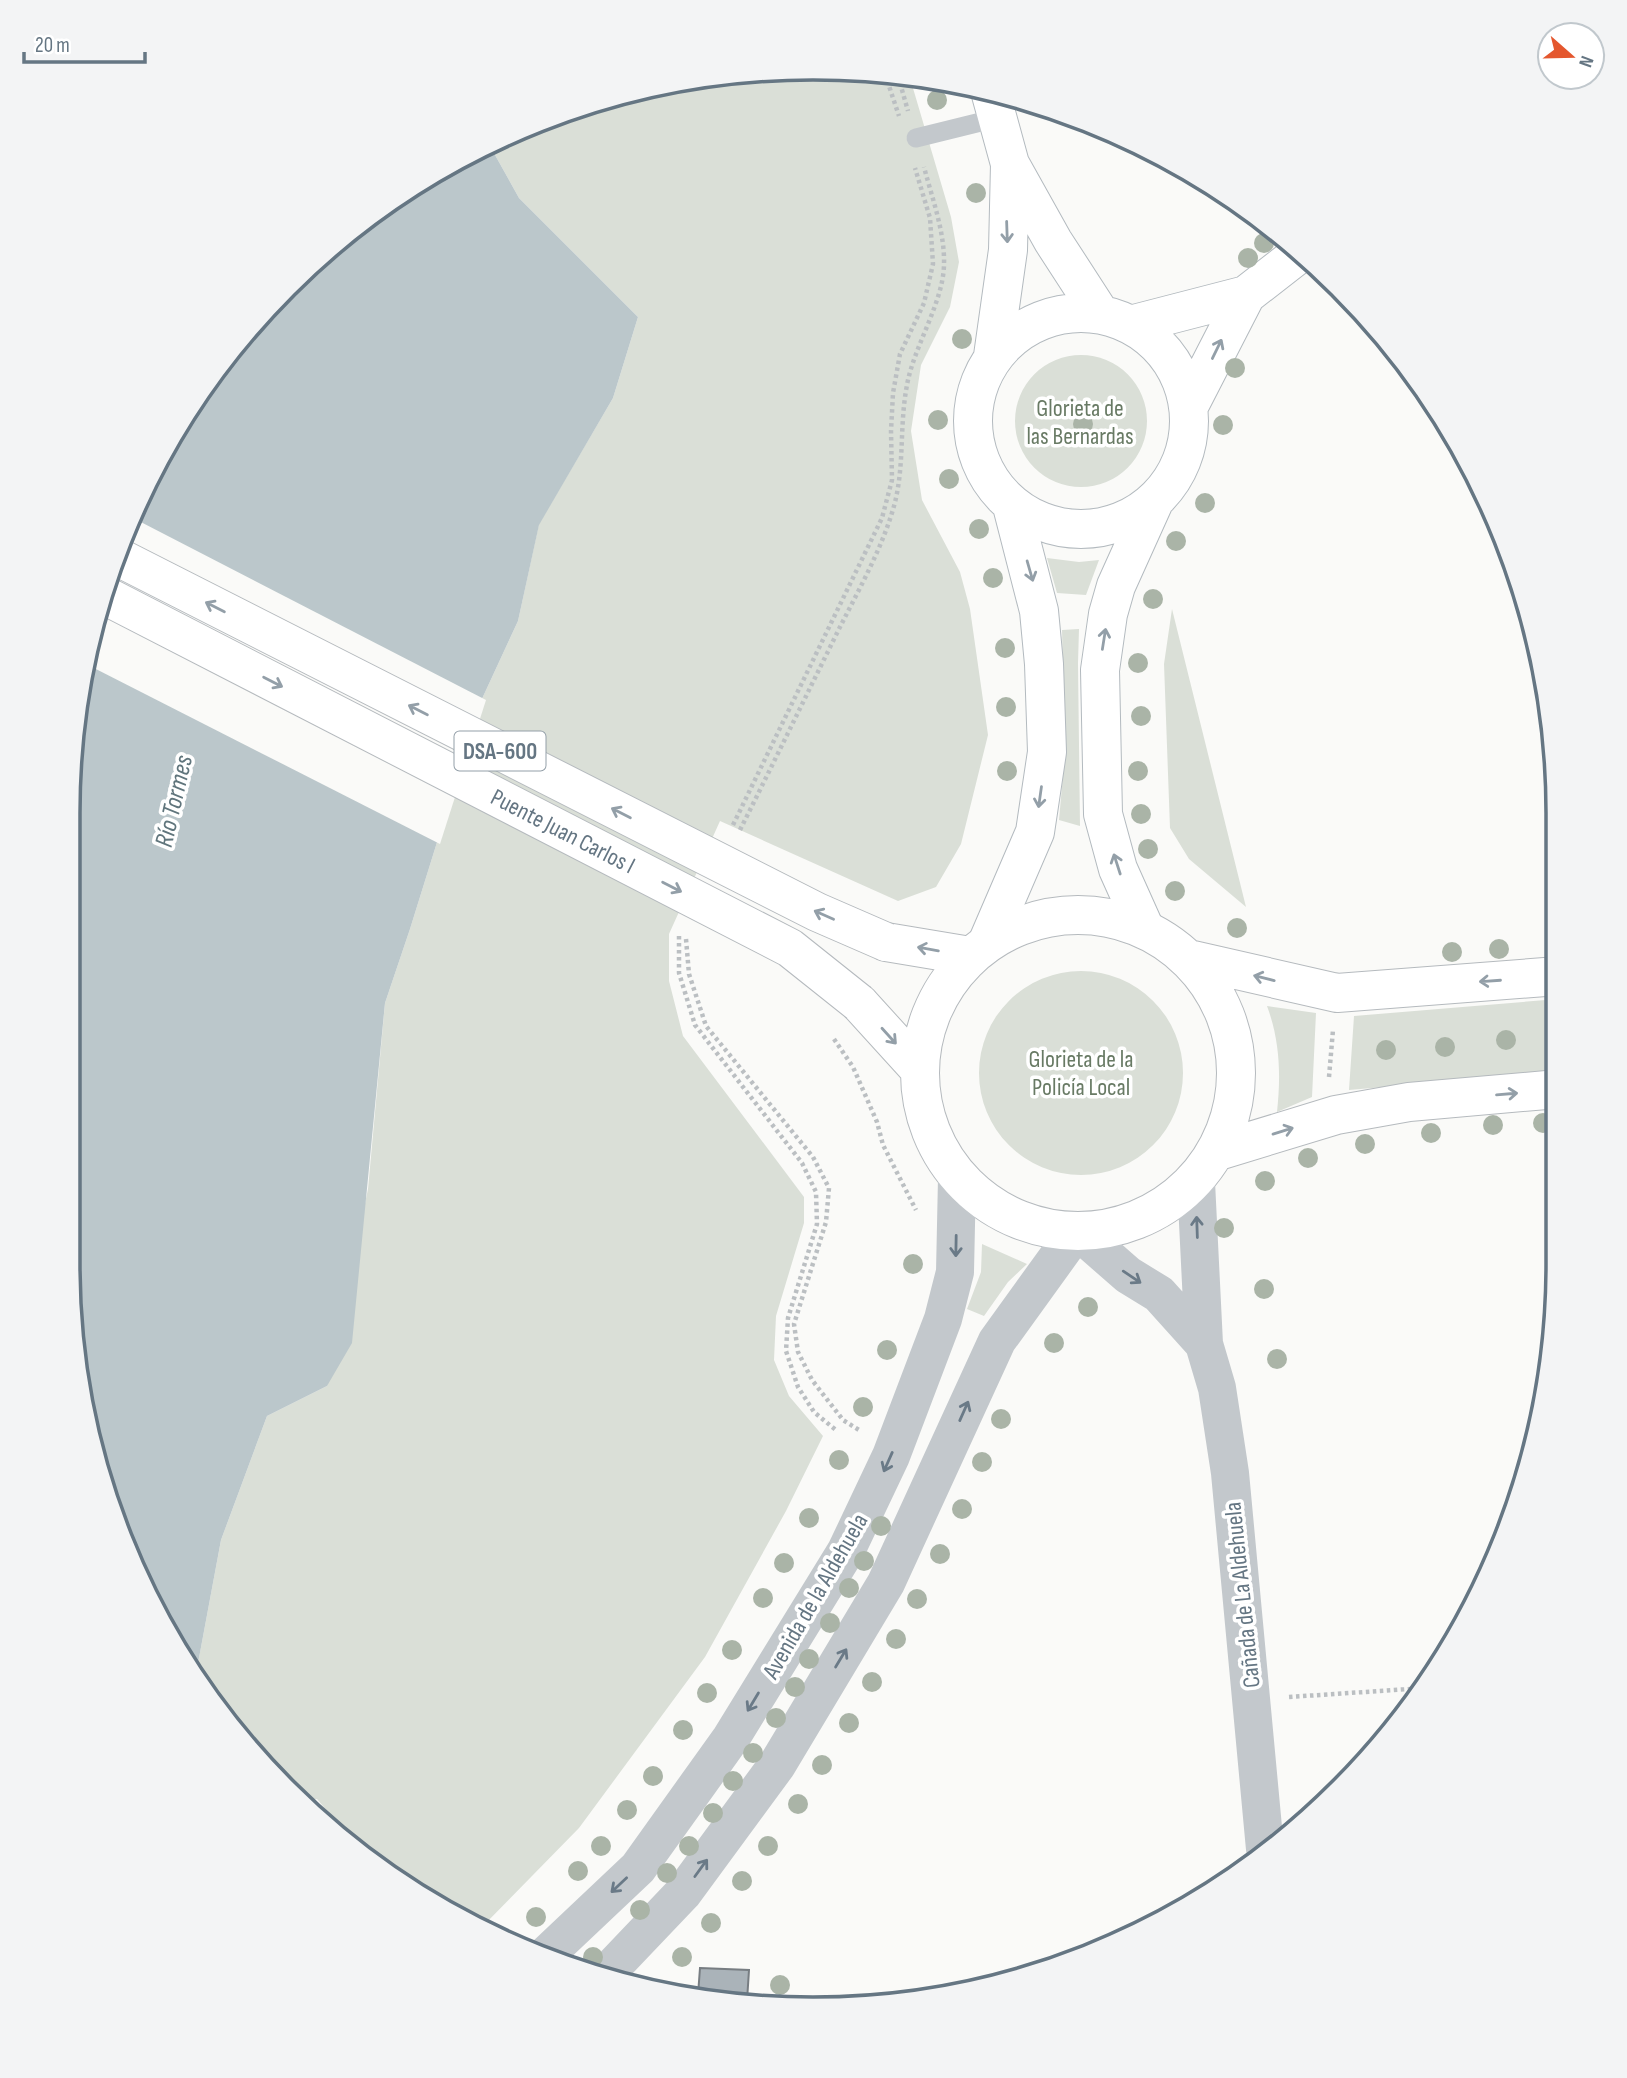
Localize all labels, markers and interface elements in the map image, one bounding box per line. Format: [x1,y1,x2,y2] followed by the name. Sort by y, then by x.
[24,21,145,65] scale bar
[1536,21,1606,91] north arrow
[35,33,70,58] text: 20 m
[1573,53,1598,70] text: N
[1001,221,1014,244] one-way arrow
[1211,339,1224,360] one-way arrow
[1026,394,1134,451] park label: Glorieta de las Bernardas
[1024,560,1037,582] one-way arrow
[205,599,226,613] one-way arrow
[1098,628,1111,651] one-way arrow
[262,676,283,690] one-way arrow
[408,702,429,716] one-way arrow
[454,732,546,771] road number: DSA-600
[149,752,200,850] water label: Río Tormes
[486,783,640,880] street label: Puente Juan Carlos I
[1033,785,1046,808] one-way arrow
[611,805,631,819] one-way arrow
[1110,854,1122,876] one-way arrow
[661,881,682,895] one-way arrow
[813,908,835,921] one-way arrow
[917,942,940,955] one-way arrow
[1253,971,1276,984] one-way arrow
[1479,975,1502,988] one-way arrow
[881,1027,897,1045] one-way arrow
[1029,1045,1133,1102] park label: Glorieta de la Policía Local
[1495,1087,1517,1100] one-way arrow
[1272,1124,1294,1137] one-way arrow
[1190,1216,1204,1239] one-way arrow
[949,1234,963,1257] one-way arrow
[1122,1270,1141,1284] one-way arrow
[958,1401,971,1422] one-way arrow
[881,1450,894,1472] one-way arrow
[1218,1501,1267,1689] street label: Cañada de La Aldehuela
[756,1509,874,1685] street label: Avenida de la Aldehuela
[834,1649,848,1669] one-way arrow
[745,1692,760,1711] one-way arrow
[694,1859,709,1878] one-way arrow
[611,1877,628,1894] one-way arrow

